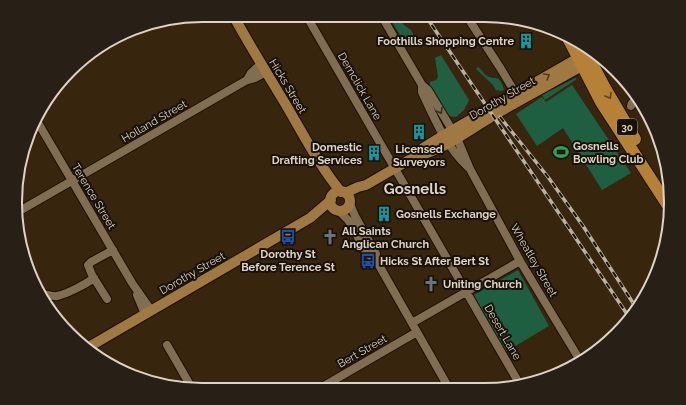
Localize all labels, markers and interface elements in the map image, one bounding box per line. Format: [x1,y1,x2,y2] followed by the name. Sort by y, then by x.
[517,32,535,50] building icon: Foothills Shopping Centre
[377,35,514,48] place label: Foothills Shopping Centre
[335,50,384,123] street label: Demclick Lane
[266,57,309,116] street label: Hicks Street
[467,74,538,122] street label: Dorothy Street
[543,74,550,81] one-way arrow
[604,92,611,99] one-way arrow
[119,97,189,145] street label: Holland Street
[436,107,443,114] one-way arrow
[617,119,637,135] road number: 30
[410,123,428,141] building icon: Licensed Surveyors
[573,140,644,166] place label: Gosnells Bowling Club
[272,141,363,167] place label: Domestic Drafting Services
[393,143,446,169] place label: Licensed Surveyors
[552,143,570,161] sports icon: Gosnells Bowling Club
[365,144,383,162] building icon: Domestic Drafting Services
[69,161,118,232] street label: Terence Street
[384,180,446,198] district label: Gosnells
[375,205,393,223] building icon: Gosnells Exchange
[396,208,496,221] place label: Gosnells Exchange
[507,221,560,299] street label: Wheatley Street
[342,225,429,251] place label: All Saints Anglican Church
[279,228,297,246] bus stop icon: Dorothy St Before Terence St
[321,228,339,246] church icon: All Saints Anglican Church
[241,248,336,274] place label: Dorothy St Before Terence St
[157,249,228,297] street label: Dorothy Street
[359,252,377,270] bus stop icon: Hicks St After Bert St
[380,255,490,268] place label: Hicks St After Bert St
[422,275,440,293] church icon: Uniting Church
[443,278,522,291] place label: Uniting Church
[482,302,524,363] street label: Desert Lane
[335,332,389,371] street label: Bert Street

